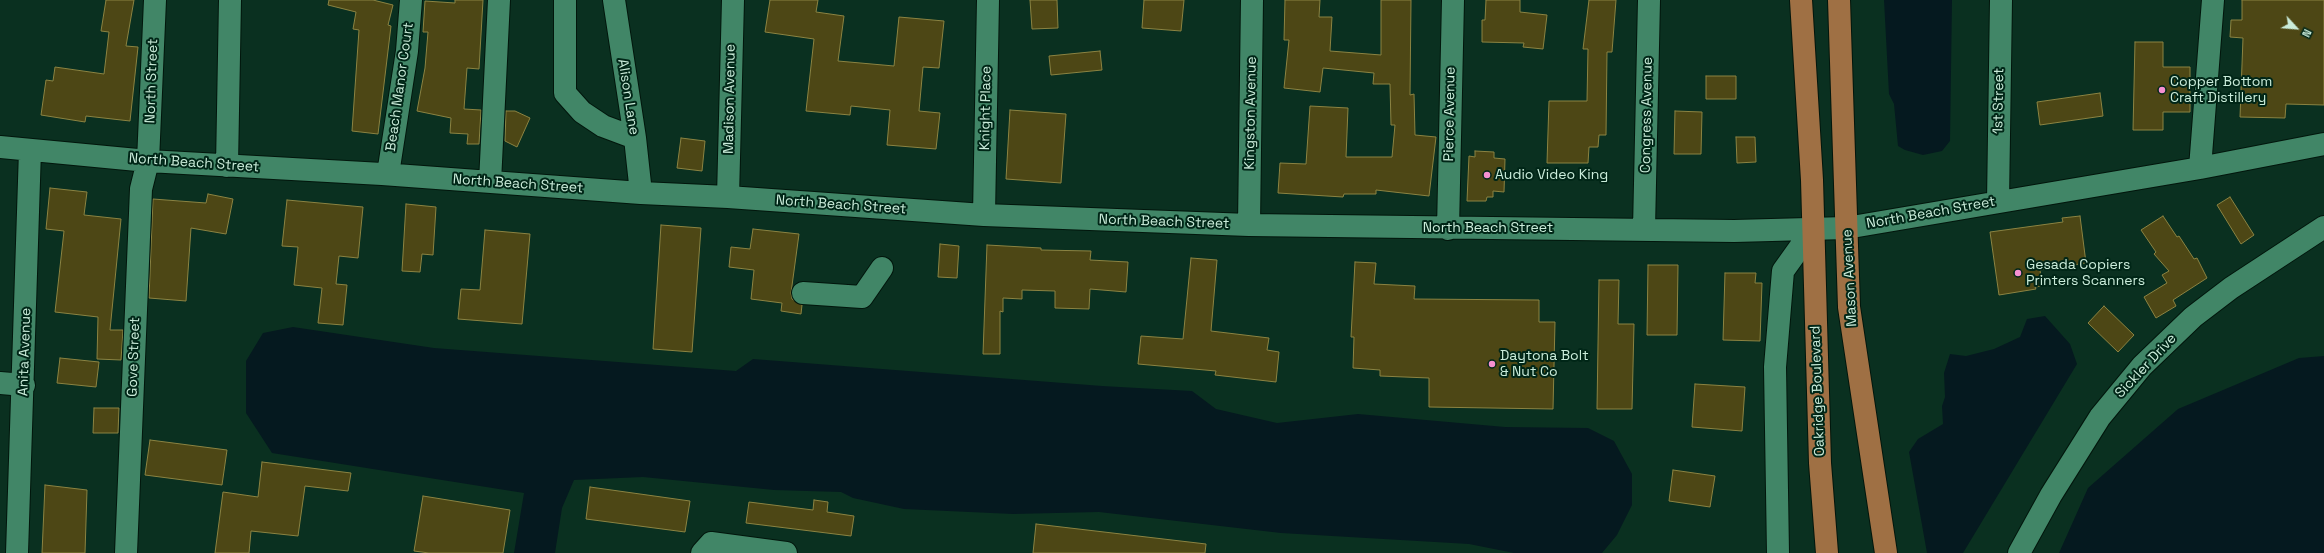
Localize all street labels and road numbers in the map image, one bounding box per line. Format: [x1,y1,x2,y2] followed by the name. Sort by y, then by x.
[383,21,417,153] street label: Beach Manor Court
[142,38,162,124] street label: North Street
[721,44,739,154] street label: Madison Avenue
[1242,56,1260,170] street label: Kingston Avenue
[1638,57,1656,173] street label: Congress Avenue
[614,58,642,136] street label: Alison Lane
[977,66,995,150] street label: Knight Place
[1441,66,1459,162] street label: Pierce Avenue
[1990,68,2008,134] street label: 1st Street
[128,150,260,176] street label: North Beach Street
[452,171,584,197] street label: North Beach Street
[775,192,907,218] street label: North Beach Street
[1865,193,1997,233] street label: North Beach Street
[1098,211,1230,233] street label: North Beach Street
[1423,220,1553,236] street label: North Beach Street
[1839,229,1861,327] street label: Mason Avenue
[15,308,35,396] street label: Anita Avenue
[124,317,144,397] street label: Gove Street
[1807,325,1829,457] street label: Oakridge Boulevard
[2112,330,2180,402] street label: Sickler Drive

